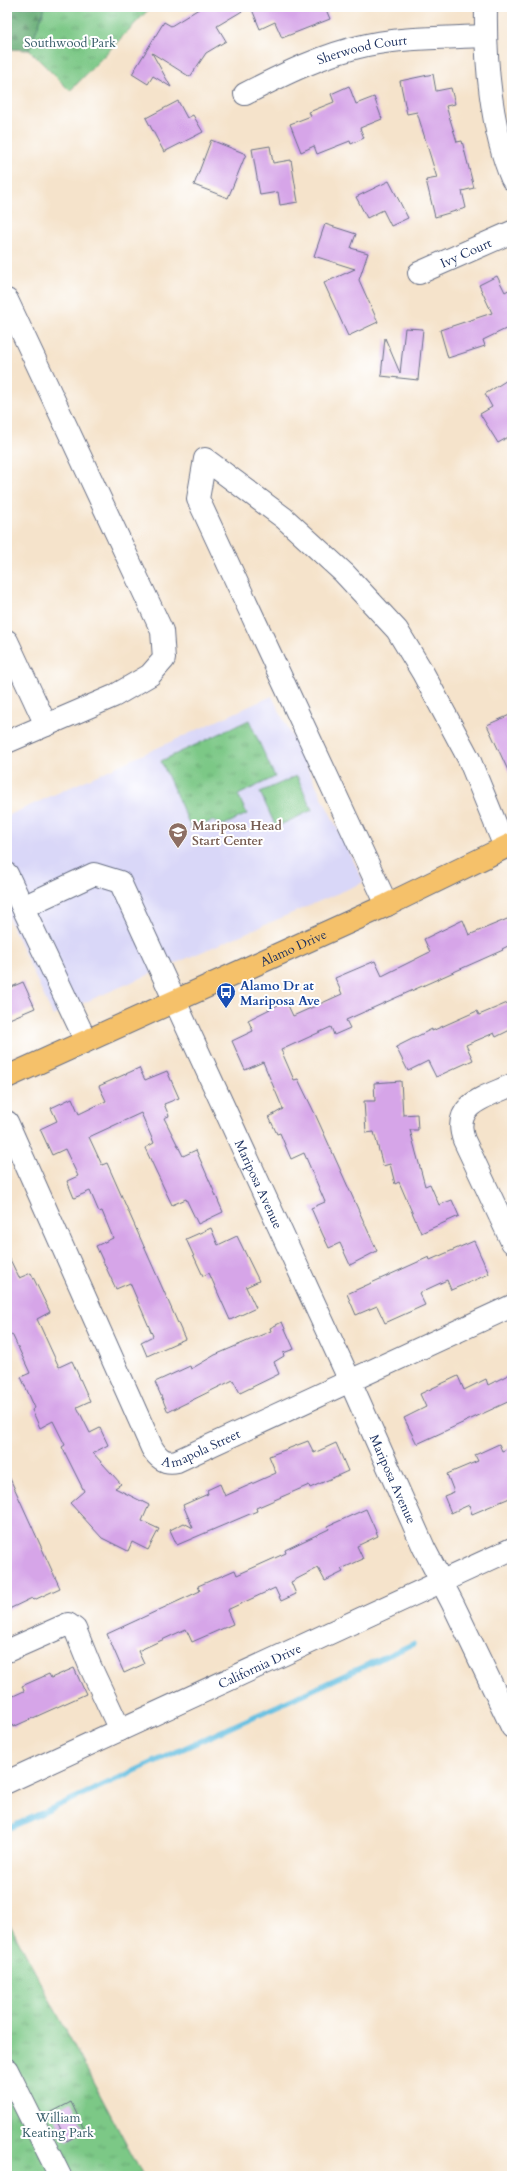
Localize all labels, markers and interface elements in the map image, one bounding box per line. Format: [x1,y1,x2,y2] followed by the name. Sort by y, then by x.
[314,31,408,69] street label: Sherwood Court
[24,34,116,52] park label: Southwood Park
[438,234,495,273] street label: Ivy Court
[192,817,283,850] place label: Mariposa Head Start Center
[167,821,189,849] school or university icon: Mariposa Head Start Center
[257,926,330,971] street label: Alamo Drive
[240,977,320,1010] place label: Alamo Dr at Mariposa Ave
[215,981,237,1009] bus stop icon: Alamo Dr at Mariposa Ave
[230,1137,287,1232] street label: Mariposa Avenue
[159,1425,243,1472] street label: Amapola Street
[365,1432,420,1527] street label: Mariposa Avenue
[215,1639,305,1693] street label: California Drive
[22,2109,94,2142] park label: William Keating Park

